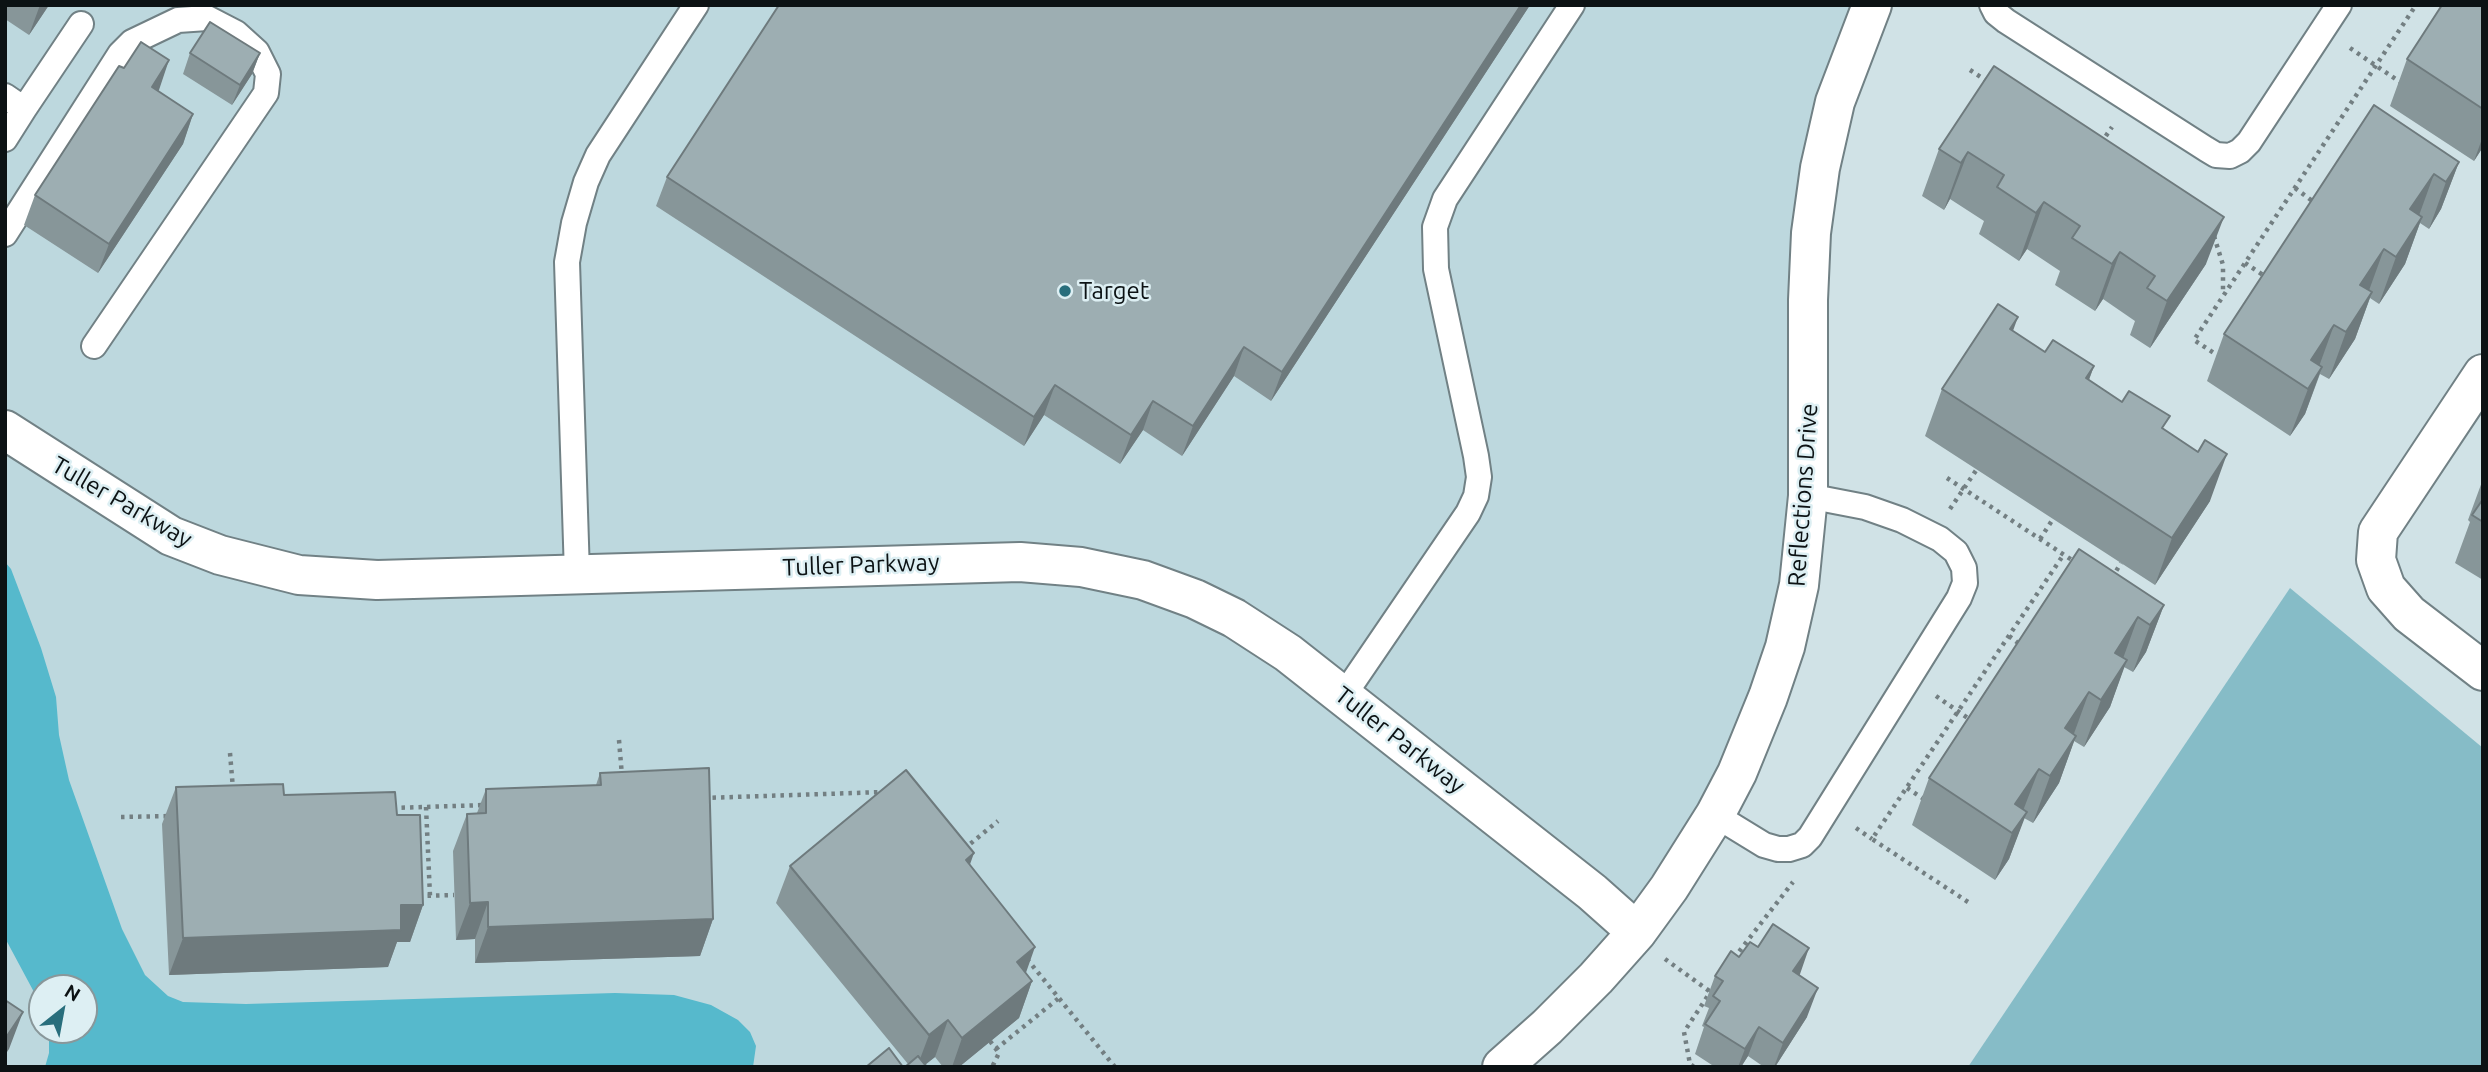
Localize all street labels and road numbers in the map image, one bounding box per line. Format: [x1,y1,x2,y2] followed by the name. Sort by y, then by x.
[1782,402,1824,588] street label: Reflections Drive
[47,450,197,554] street label: Tuller Parkway
[782,548,940,582] street label: Tuller Parkway
[1329,680,1471,800] street label: Tuller Parkway

